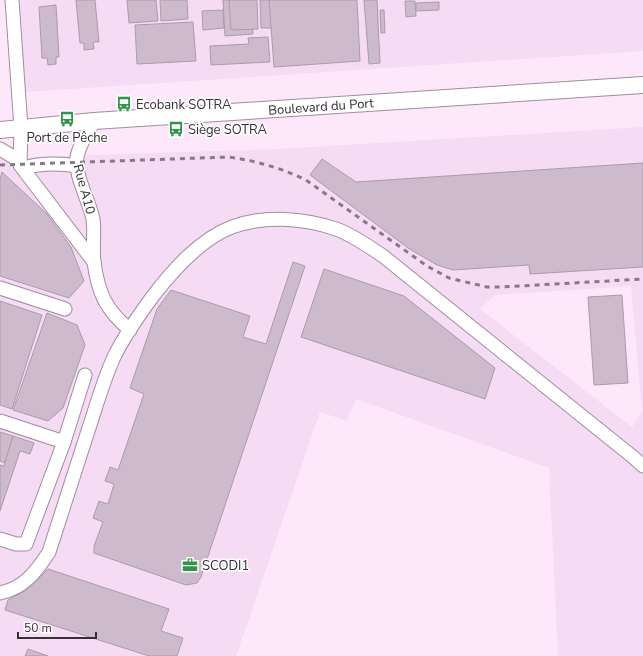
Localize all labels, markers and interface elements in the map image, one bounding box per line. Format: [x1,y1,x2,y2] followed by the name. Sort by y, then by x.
[268,94,375,120] street label: Boulevard du Port
[115,95,133,113] bus stop icon: Ecobank SOTRA
[136,96,232,114] place label: Ecobank SOTRA
[58,110,76,128] bus stop icon: Port de Pêche
[167,120,185,138] bus stop icon: Siège SOTRA
[188,121,268,139] place label: Siège SOTRA
[26,129,108,147] place label: Port de Pêche
[69,162,99,217] street label: Rue A10
[181,556,199,574] office icon: SCODI1
[202,557,249,575] place label: SCODI1
[18,614,96,640] scale bar
[24,620,52,636] text: 50 m

